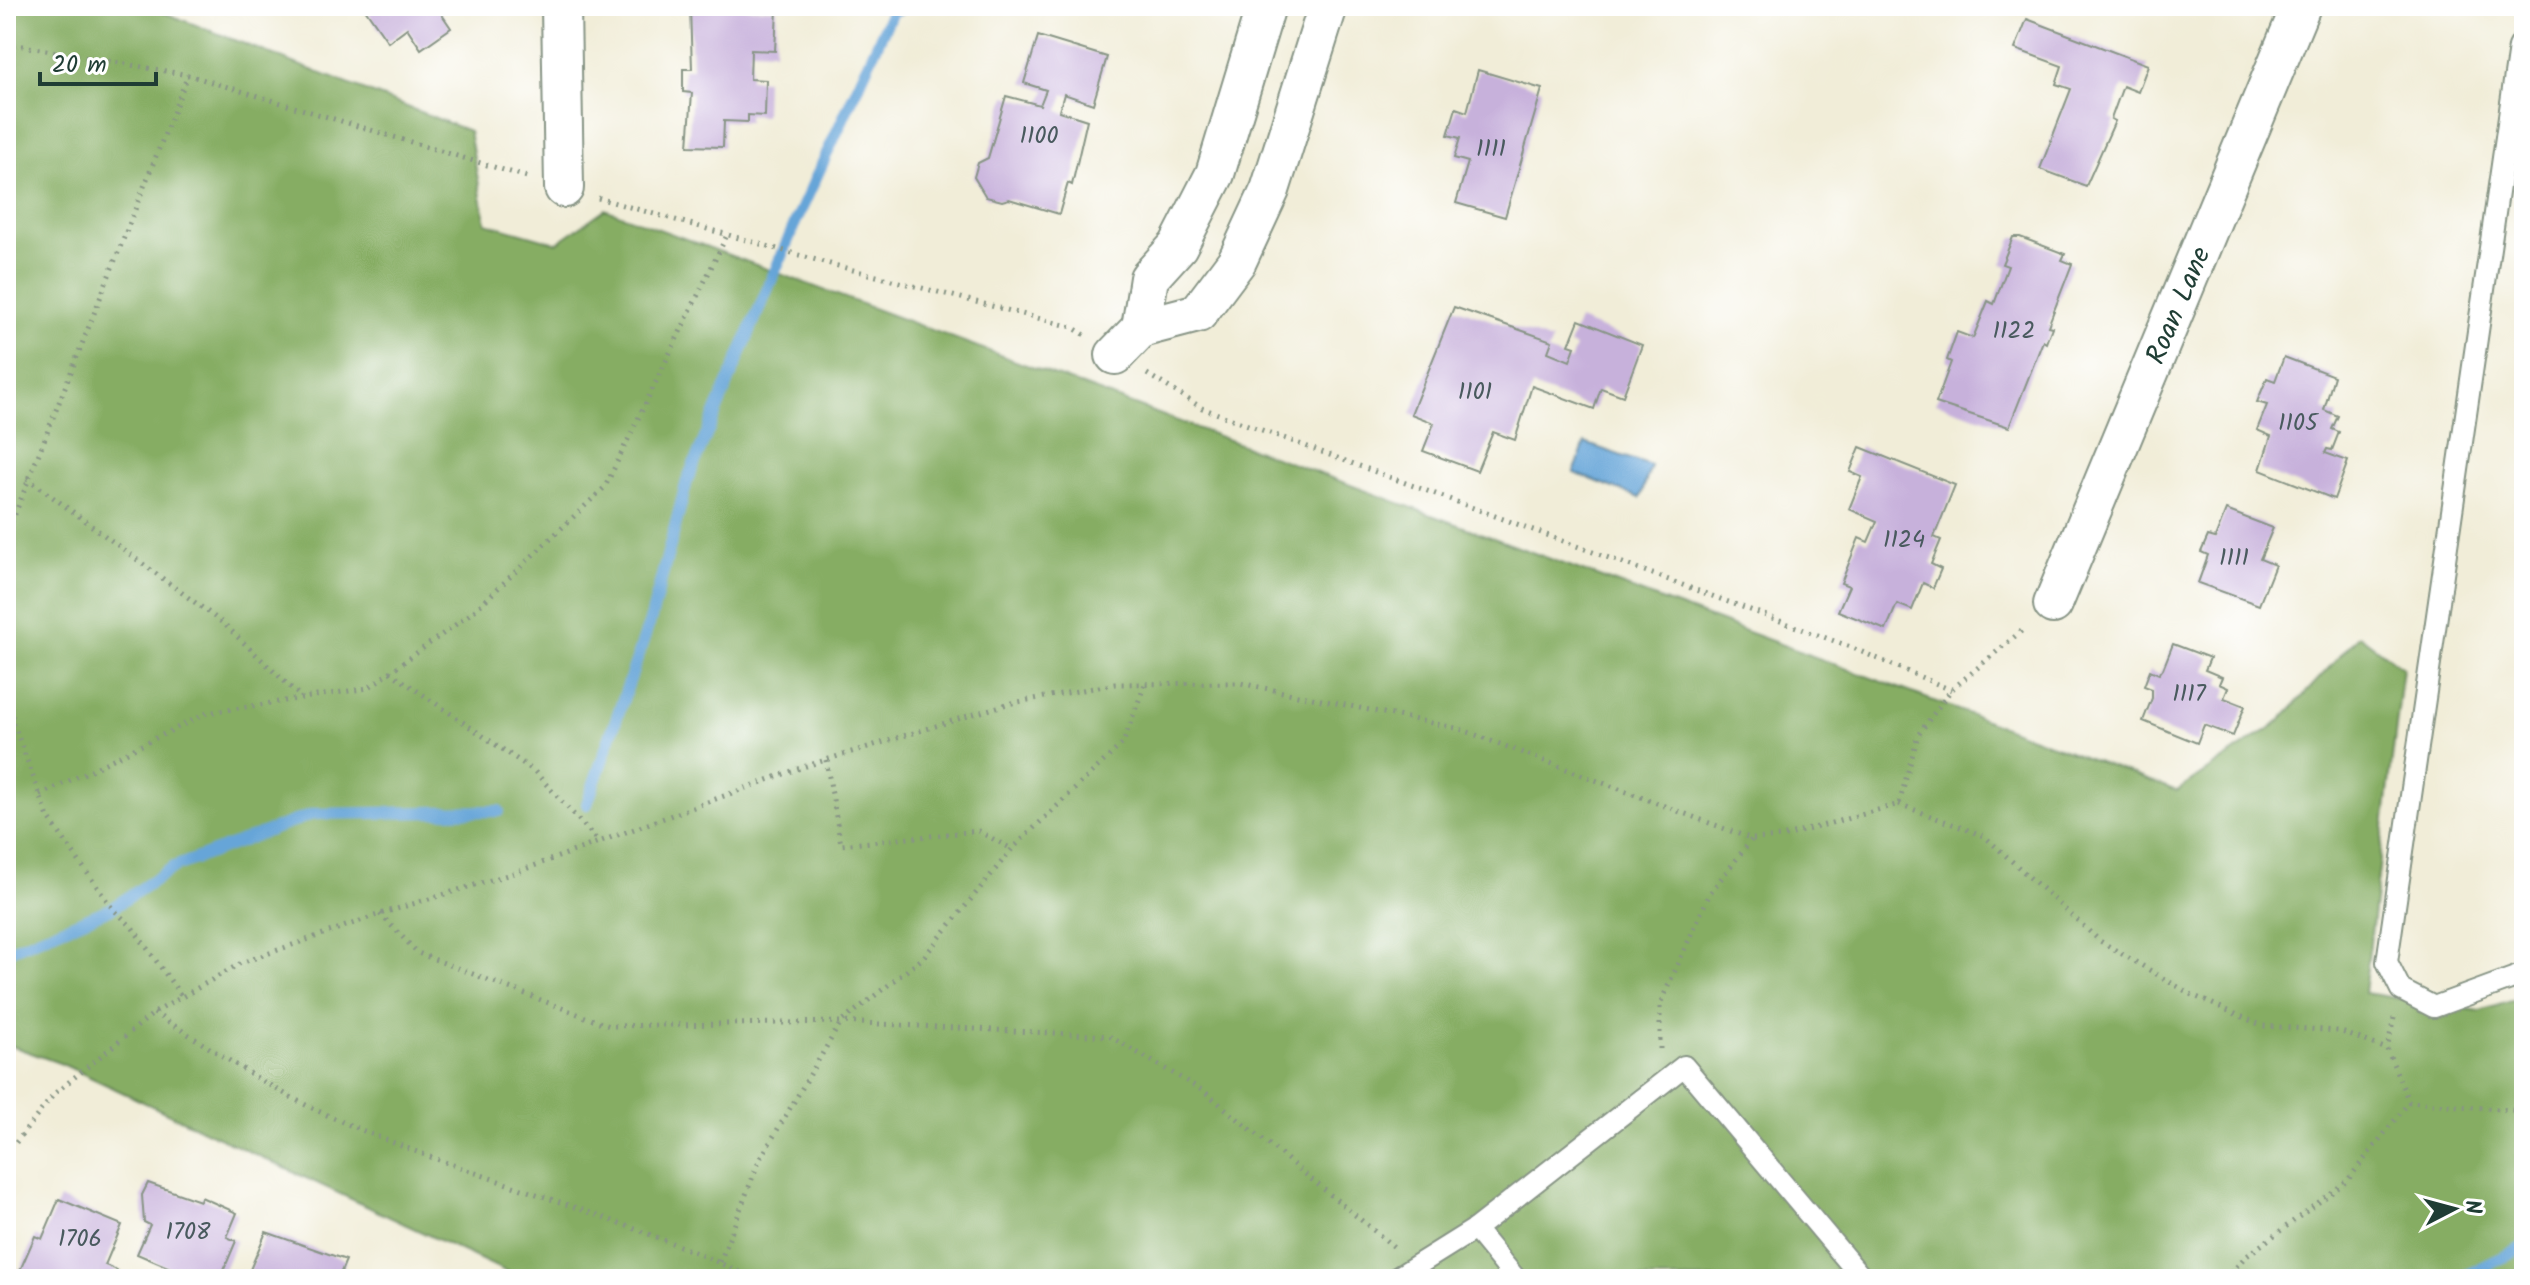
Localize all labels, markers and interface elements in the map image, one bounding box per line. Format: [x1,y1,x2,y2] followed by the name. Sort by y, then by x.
[40,36,156,86] scale bar
[52,46,107,85] text: 20 m
[1019,117,1059,156] house number: 1100
[1476,130,1506,169] house number: 1111
[2134,240,2224,372] street label: Roan Lane
[1993,312,2035,351] house number: 1122
[1458,373,1492,412] house number: 1101
[2278,404,2320,443] house number: 1105
[1883,521,1925,560] house number: 1124
[2219,539,2249,578] house number: 1111
[2172,675,2207,714] house number: 1117
[2414,1169,2494,1249] north arrow
[2453,1198,2490,1216] text: N
[165,1213,211,1252] house number: 1708
[58,1220,102,1259] house number: 1706

